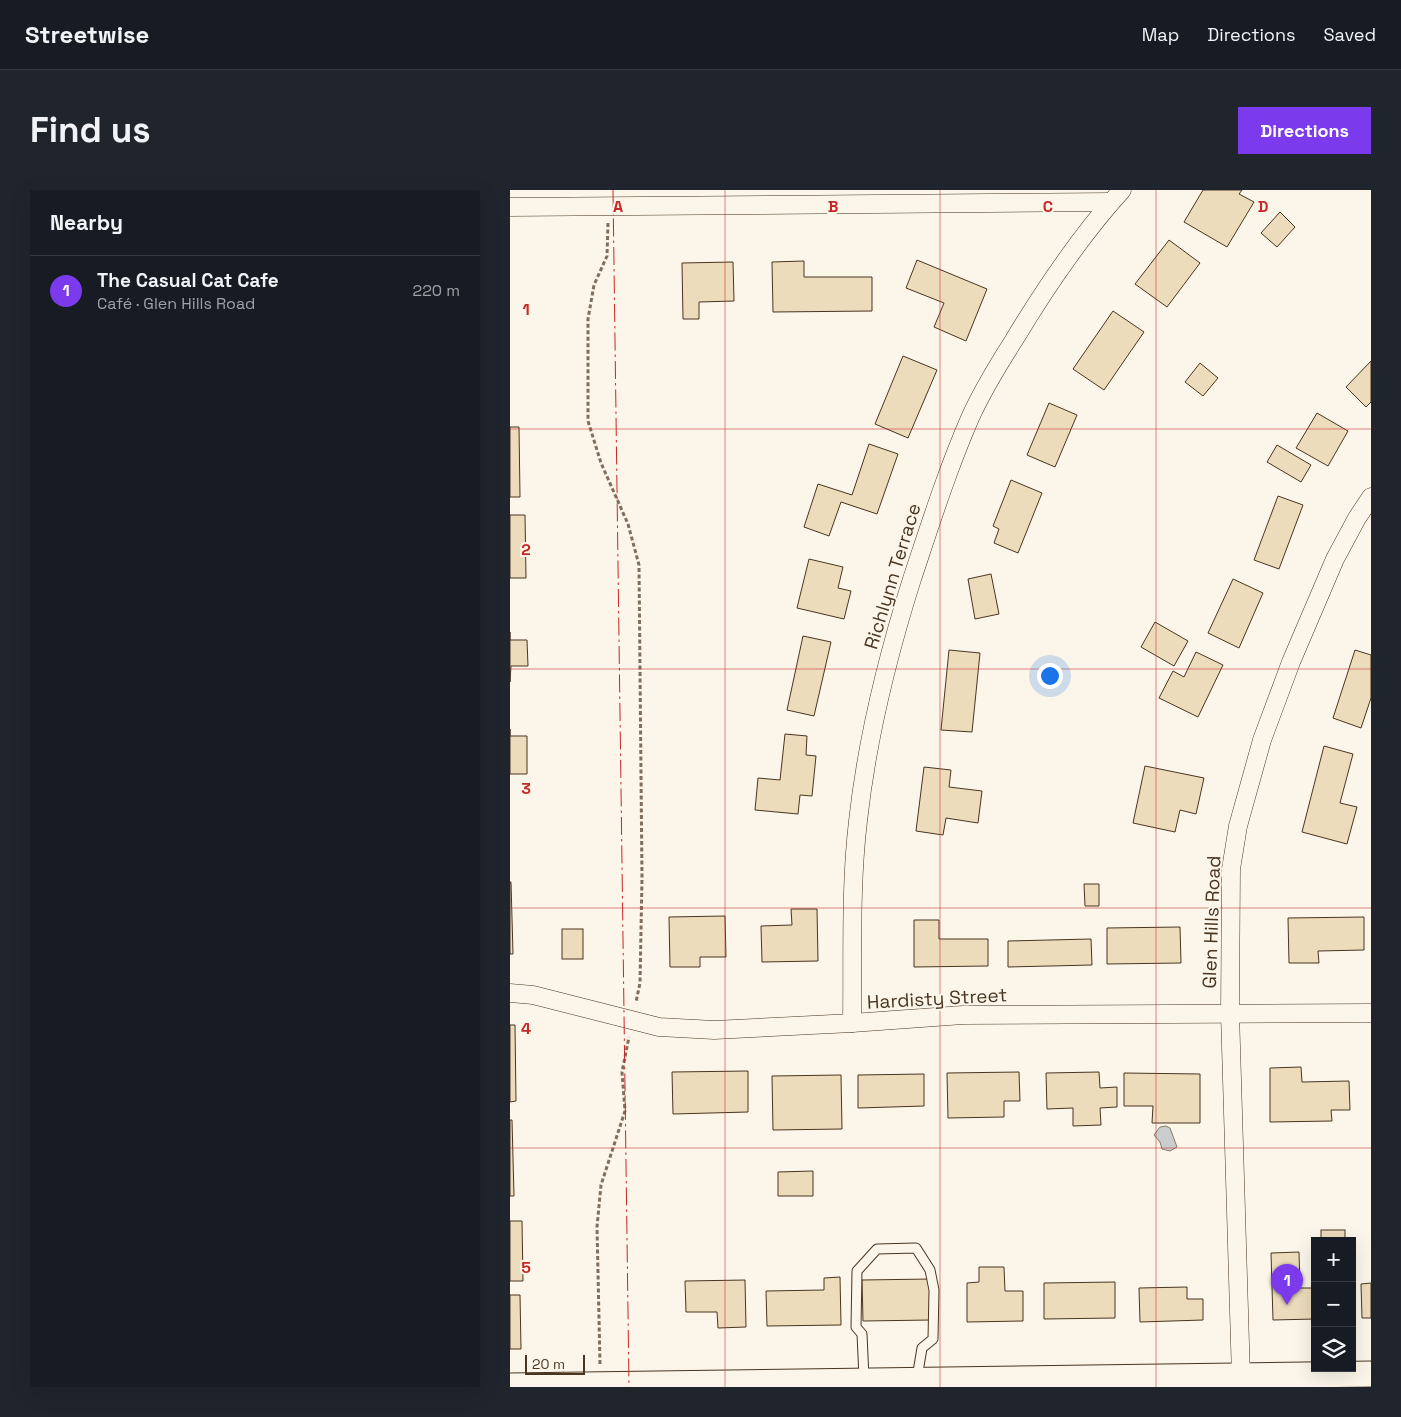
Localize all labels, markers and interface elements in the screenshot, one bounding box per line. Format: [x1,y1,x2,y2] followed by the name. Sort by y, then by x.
[25,19,149,50] text: Streetwise
[1142,23,1179,46] text: Map
[1207,23,1296,46] text: Directions
[1324,23,1376,46] text: Saved
[1238,107,1371,154] button: Directions
[30,108,151,152] text: Find us
[613,196,623,217] text: A
[828,196,838,217] text: B
[1043,196,1053,217] text: C
[1258,196,1268,217] text: D
[50,209,123,236] text: Nearby
[97,268,279,293] text: The Casual Cat Cafe
[62,280,70,301] text: 1
[413,280,460,301] text: 220 m
[97,293,255,314] text: Café · Glen Hills Road
[522,299,530,320] text: 1
[858,500,927,652] street label: Richlynn Terrace
[521,539,531,560] text: 2
[1037,663,1063,689] your location
[521,778,531,799] text: 3
[1197,855,1226,989] street label: Glen Hills Road
[866,982,1008,1015] street label: Hardisty Street
[521,1018,531,1039] text: 4
[1311,1237,1356,1372] map controls
[1311,1237,1356,1282] button: +
[521,1257,531,1278] text: 5
[1271,1264,1303,1305] pin: 1
[1311,1282,1356,1327] button: −
[1311,1327,1356,1372] button: layers
[525,1352,585,1375] scale bar
[532,1355,565,1373] text: 20 m

